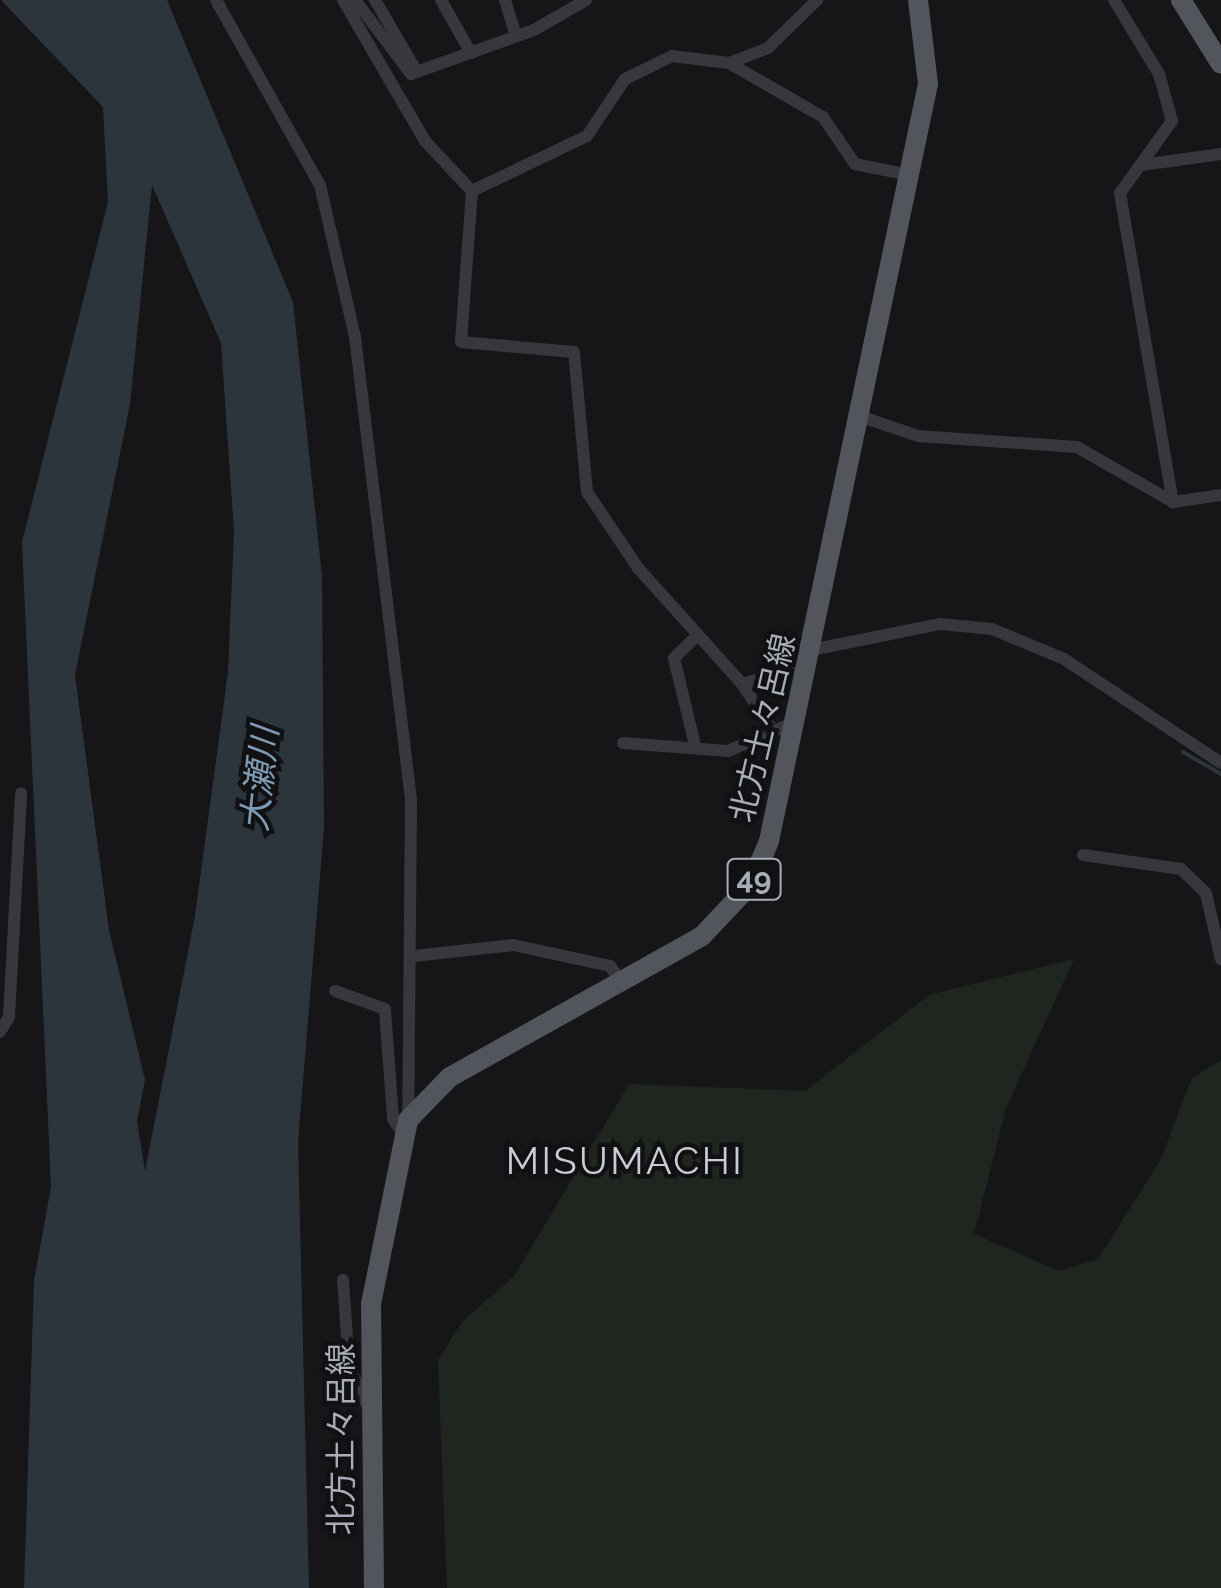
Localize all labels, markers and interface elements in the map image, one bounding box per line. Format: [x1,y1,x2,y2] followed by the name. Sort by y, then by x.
[723,630,803,826] street label: 北方土々呂線
[234,725,286,833] water label: 大瀬川
[726,854,782,904] road number: 49
[506,1138,744,1184] district label: MISUMACHI
[322,1343,360,1535] street label: 北方土々呂線

